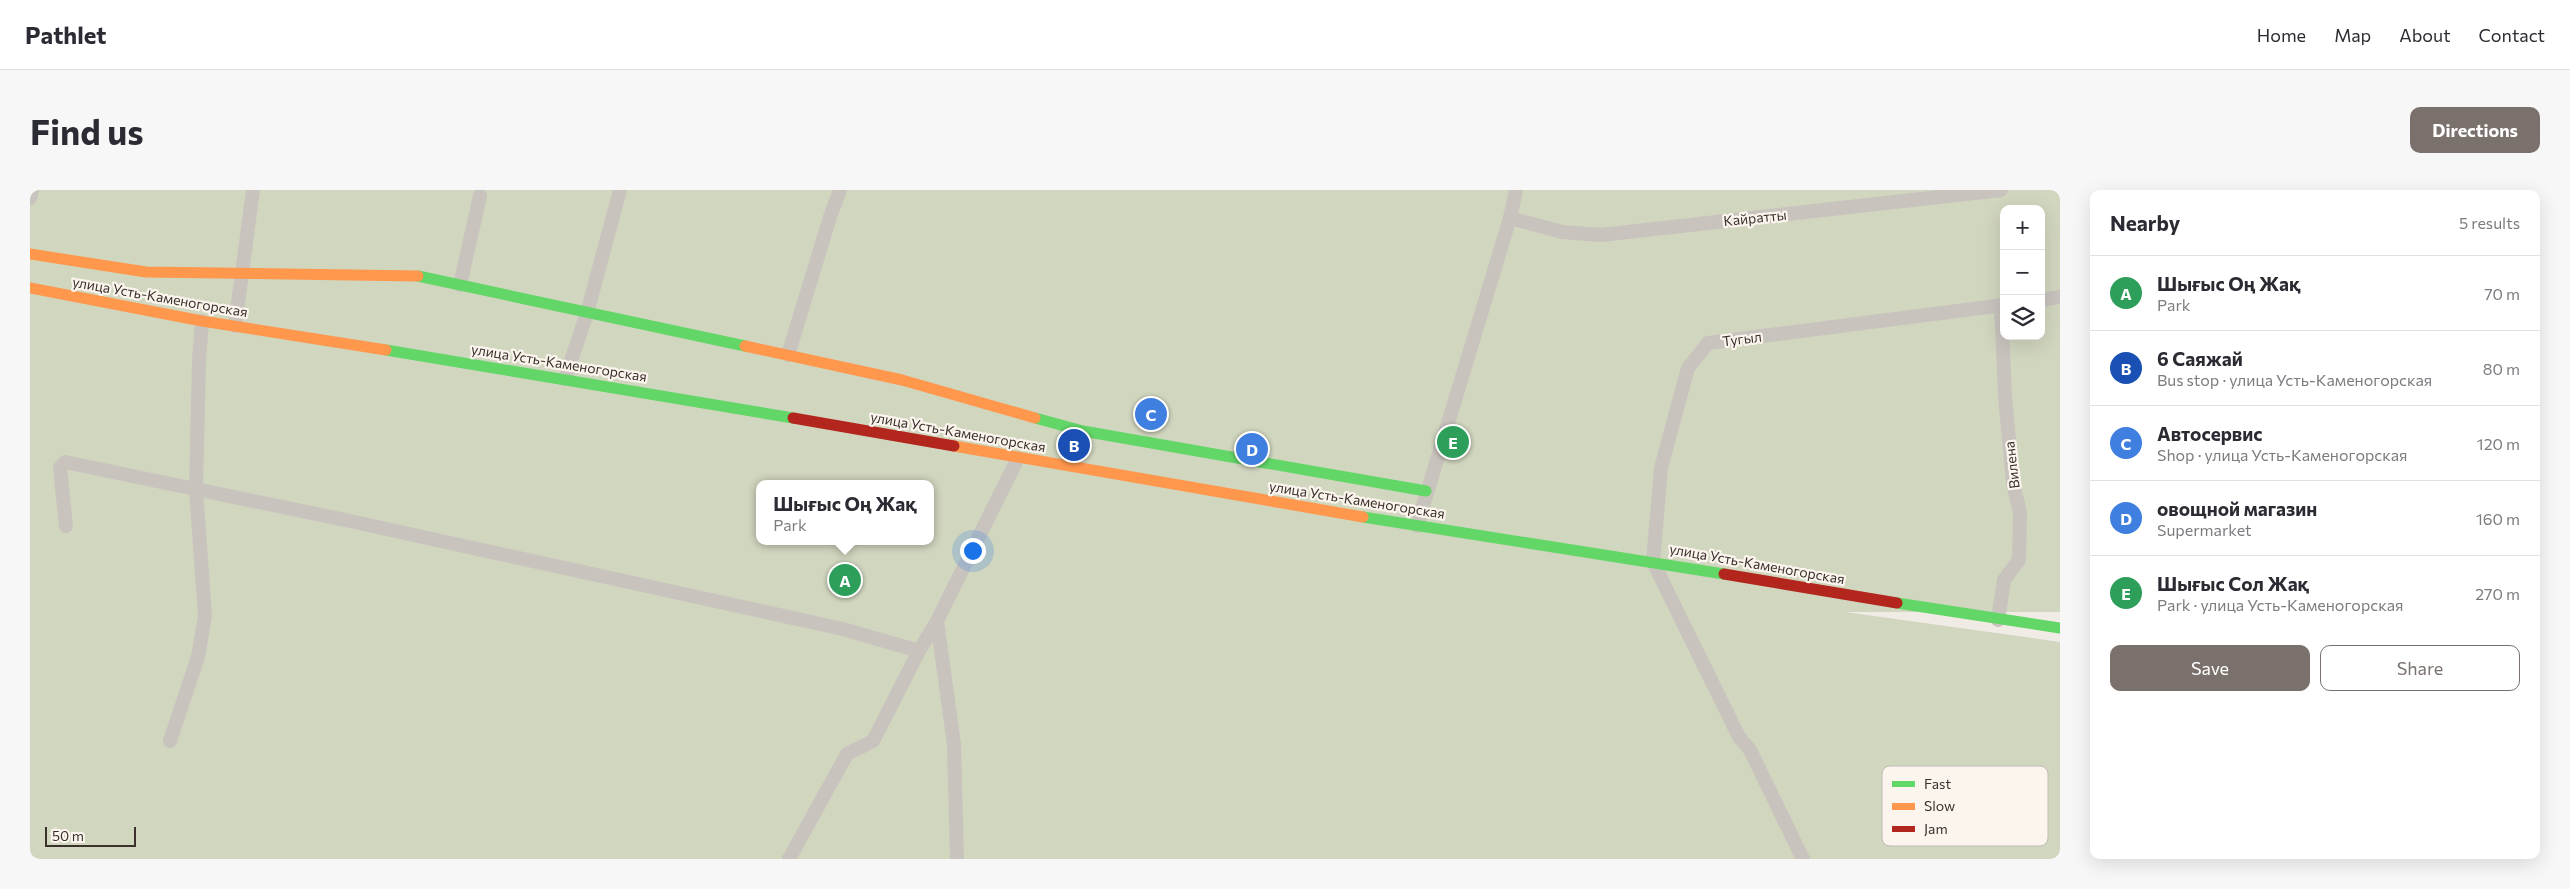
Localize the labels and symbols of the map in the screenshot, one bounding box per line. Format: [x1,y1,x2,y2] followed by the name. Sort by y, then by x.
[1723,206,1787,229] street label: Кайратты
[71,273,249,320] street label: улица Усть-Каменогорская
[1721,328,1763,349] street label: Тугыл
[470,340,648,385] street label: улица Усть-Каменогорская
[1135,395,1167,433] pin: C
[869,408,1047,455] street label: улица Усть-Каменогорская
[1437,423,1469,461] pin: E
[1058,426,1090,464] pin: B
[1236,430,1268,468] pin: D
[2000,440,2023,490] street label: Вилена
[1268,477,1446,522] street label: улица Усть-Каменогорская
[960,538,986,564] your location
[1668,540,1846,587] street label: улица Усть-Каменогорская
[829,561,861,599] pin: A
[1882,766,2048,846] legend
[1924,775,1951,792] text: Fast
[1924,797,1955,814] text: Slow
[1924,820,1948,837] text: Jam
[45,824,136,847] scale bar

